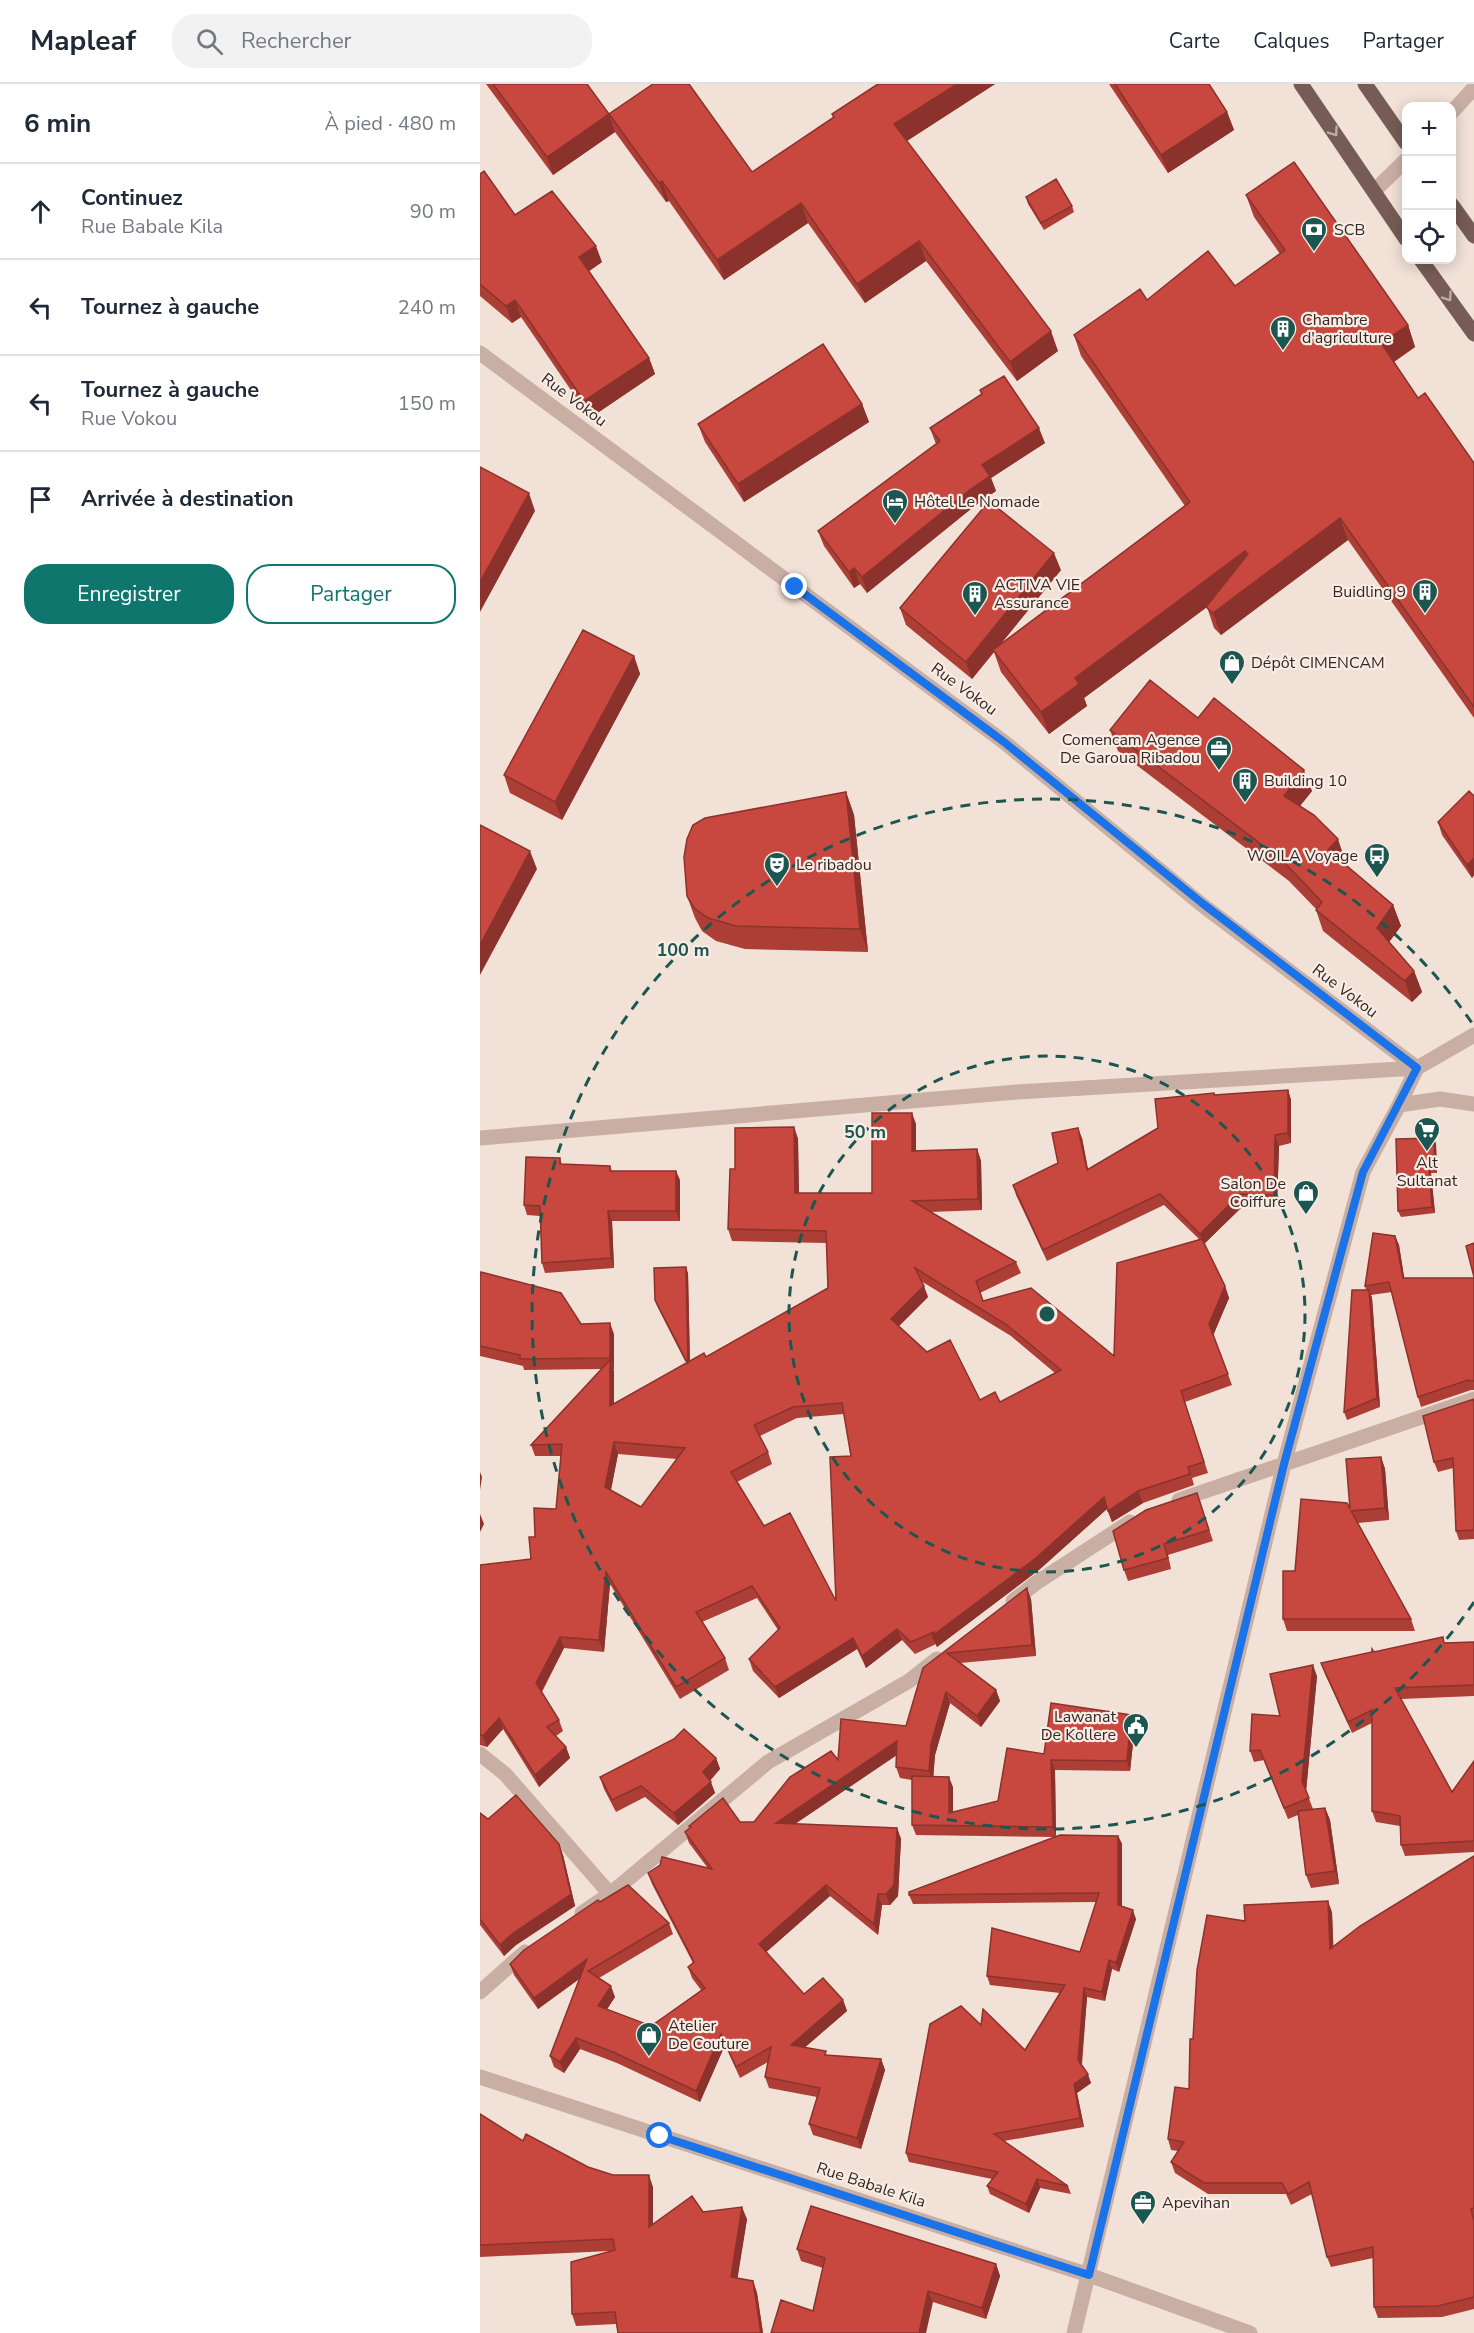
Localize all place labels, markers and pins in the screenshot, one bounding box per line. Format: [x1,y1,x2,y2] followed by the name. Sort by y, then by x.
[1299,215,1329,253] bank icon: SCB
[1334,219,1365,241] place label: SCB
[1302,309,1392,349] place label: Chambre d'agriculture
[1268,314,1298,352] building icon: Chambre d'agriculture
[880,487,910,525] hotel icon: Hôtel Le Nomade
[914,491,1040,513] place label: Hôtel Le Nomade
[994,574,1080,614] place label: ACTIVA VIE Assurance
[1410,577,1440,615] building icon: Buidling 9
[960,579,990,617] building icon: ACTIVA VIE Assurance
[1333,581,1406,603] place label: Buidling 9
[1217,648,1247,686] shop icon: Dépôt CIMENCAM
[1251,652,1385,674] place label: Dépôt CIMENCAM
[1060,729,1200,769] place label: Comencam Agence De Garoua Ribadou
[1204,734,1234,772] office icon: Comencam Agence De Garoua Ribadou
[1230,766,1260,804] building icon: Building 10
[1264,770,1347,792] place label: Building 10
[1362,841,1392,879] bus stop icon: WOILA Voyage
[1247,845,1358,867] place label: WOILA Voyage
[762,850,792,888] theatre icon: Le ribadou
[796,854,872,876] place label: Le ribadou
[1412,1115,1442,1153] supermarket icon: Alt Sultanat
[1397,1152,1458,1192] place label: Alt Sultanat
[1221,1173,1286,1213] place label: Salon De Coiffure
[1291,1178,1321,1216] shop icon: Salon De Coiffure
[1037,1304,1057,1324] centre of rings
[1041,1706,1116,1746] place label: Lawanat De Kollere
[1121,1711,1151,1749] public building icon: Lawanat De Kollere
[668,2015,749,2055] place label: Atelier De Couture
[634,2020,664,2058] shop icon: Atelier De Couture
[1128,2188,1158,2226] office icon: Apevihan
[1162,2192,1230,2214] place label: Apevihan

